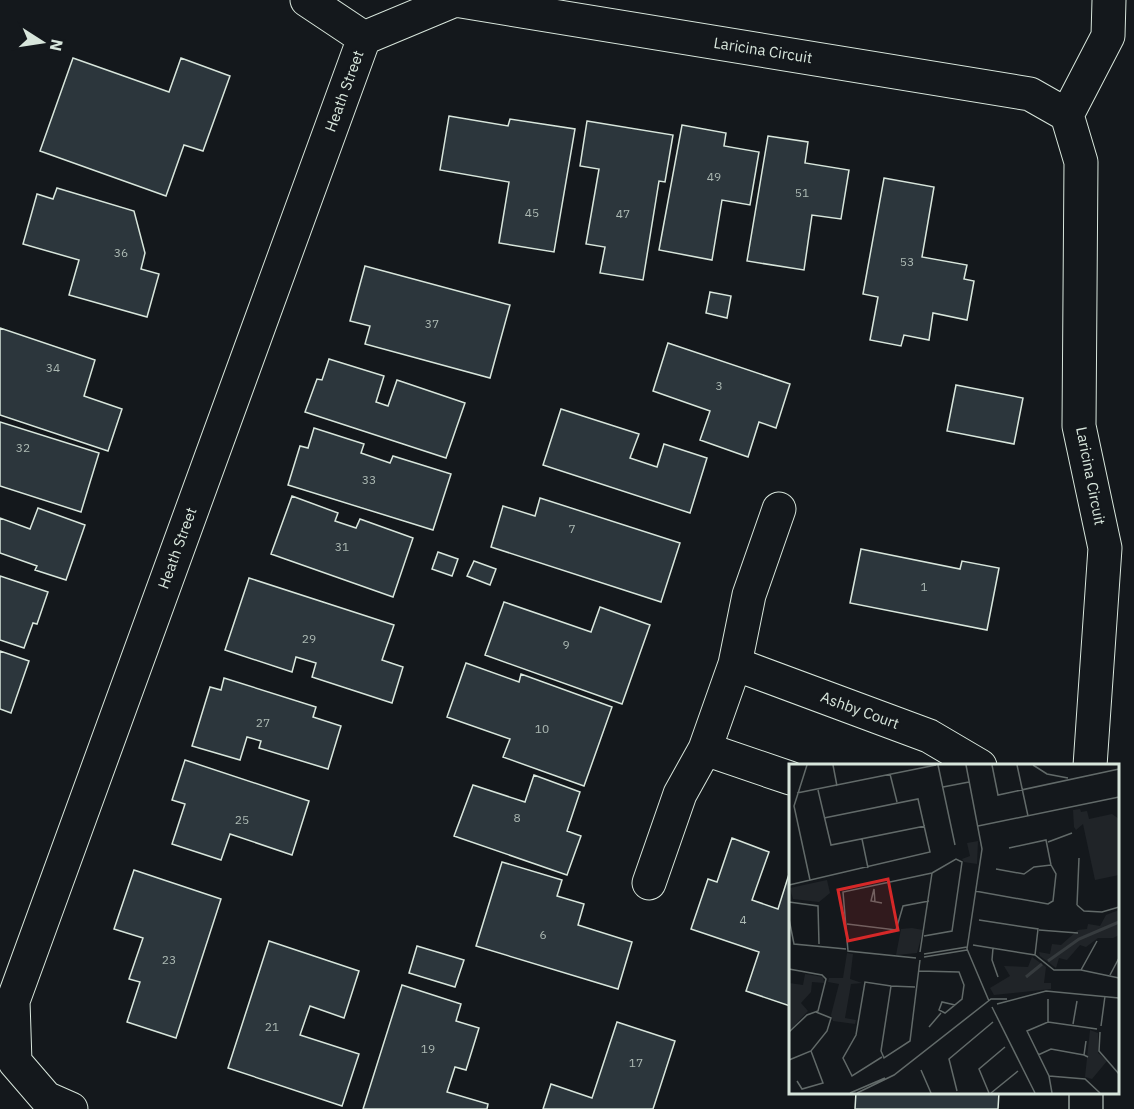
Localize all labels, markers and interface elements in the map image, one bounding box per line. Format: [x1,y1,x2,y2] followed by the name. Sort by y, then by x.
[12,12,72,72] north arrow
[712,33,814,67] street label: Laricina Circuit
[46,37,68,53] text: N
[320,48,368,134] street label: Heath Street
[707,169,721,184] house number: 49
[795,185,809,200] house number: 51
[525,205,539,220] house number: 45
[616,206,630,221] house number: 47
[114,245,128,260] house number: 36
[900,254,914,269] house number: 53
[425,316,439,331] house number: 37
[46,360,60,375] house number: 34
[715,378,723,393] house number: 3
[1072,425,1110,527] street label: Laricina Circuit
[16,440,30,455] house number: 32
[362,472,376,487] house number: 33
[153,505,201,591] street label: Heath Street
[568,521,576,536] house number: 7
[335,539,349,554] house number: 31
[920,579,928,594] house number: 1
[302,631,316,646] house number: 29
[562,637,570,652] house number: 9
[818,687,902,733] street label: Ashby Court
[256,715,270,730] house number: 27
[535,721,549,736] house number: 10
[789,764,1119,1094] inset map
[513,810,521,825] house number: 8
[235,812,249,827] house number: 25
[739,912,747,927] house number: 4
[539,927,547,942] house number: 6
[162,952,176,967] house number: 23
[265,1019,279,1034] house number: 21
[421,1041,435,1056] house number: 19
[629,1055,643,1070] house number: 17

